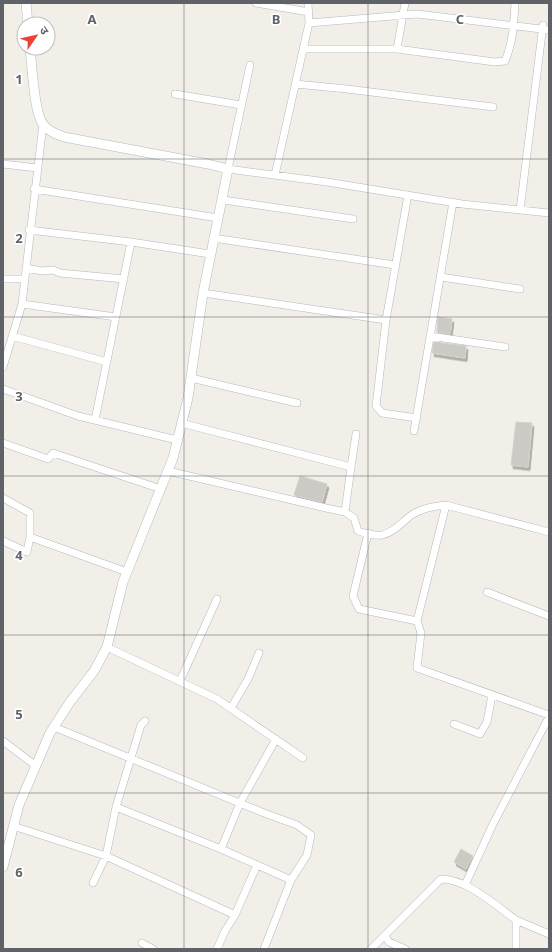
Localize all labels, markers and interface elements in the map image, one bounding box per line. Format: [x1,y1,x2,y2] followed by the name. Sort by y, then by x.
[88,10,97,28] text: A
[272,10,280,28] text: B
[456,10,464,28] text: C
[16,16,56,56] north arrow
[37,23,53,37] text: उ
[15,70,23,88] text: 1
[15,229,23,247] text: 2
[15,387,23,405] text: 3
[15,546,23,564] text: 4
[15,705,23,723] text: 5
[15,863,23,881] text: 6

